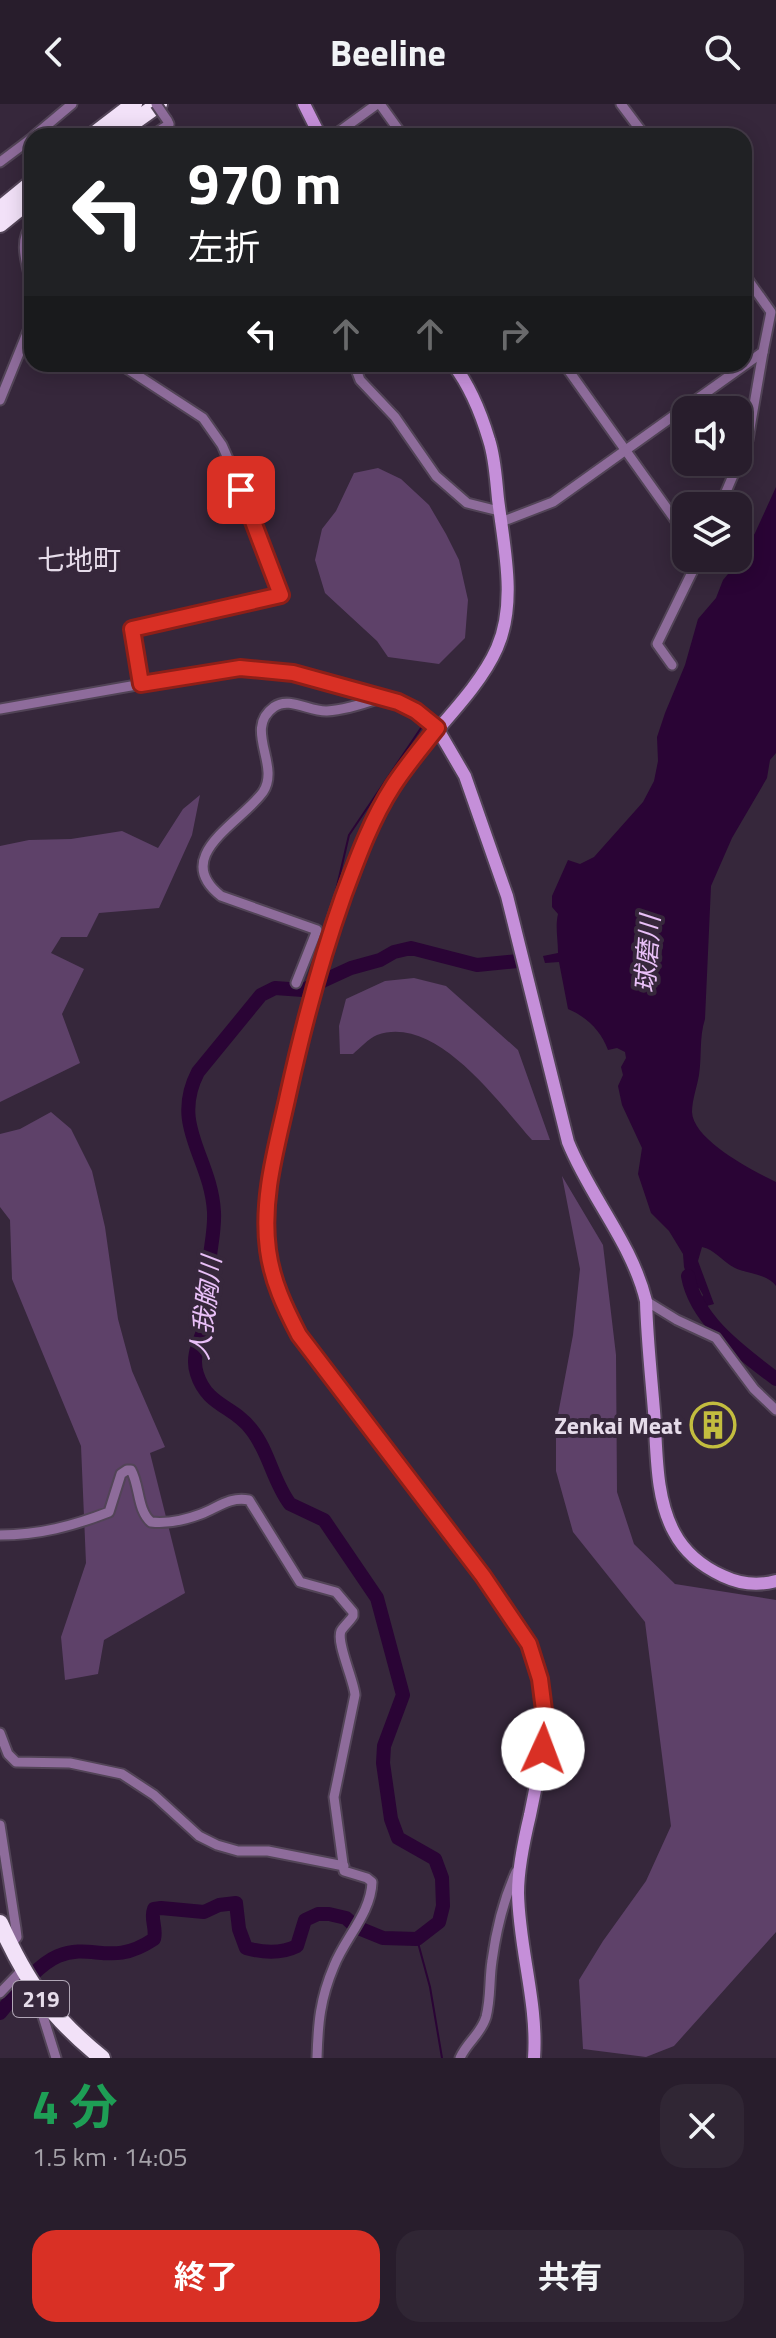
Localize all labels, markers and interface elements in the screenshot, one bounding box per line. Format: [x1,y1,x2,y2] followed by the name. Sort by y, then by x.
[330,25,446,80] text: Beeline
[32,30,76,74] icon: back
[700,30,744,74] icon: search
[188,141,341,226] text: 970 m
[56,160,160,264] icon: left
[188,219,260,274] text: 左折
[240,312,284,356] icon: left
[324,312,368,356] icon: ahead
[408,312,452,356] icon: ahead
[492,312,536,356] icon: right
[672,396,752,572] map controls
[672,396,752,476] button: sound
[207,456,275,524] pin
[219,468,263,512] icon: arrive
[672,492,752,572] button: layers
[37,538,121,581] district label: 七地町
[625,911,669,994] water label: 球磨川
[179,1251,231,1362] water label: 人我胸川
[689,1401,737,1449] building icon: Zenkai Meat
[554,1407,682,1443] place label: Zenkai Meat
[501,1707,585,1791] position arrow
[13,1981,69,2017] road number: 219
[32,2070,117,2143] text: 4 分
[660,2084,744,2168] button: close
[32,2137,188,2176] text: 1.5 km · 14:05
[32,2230,380,2322] button: 終了
[396,2230,744,2322] button: 共有

